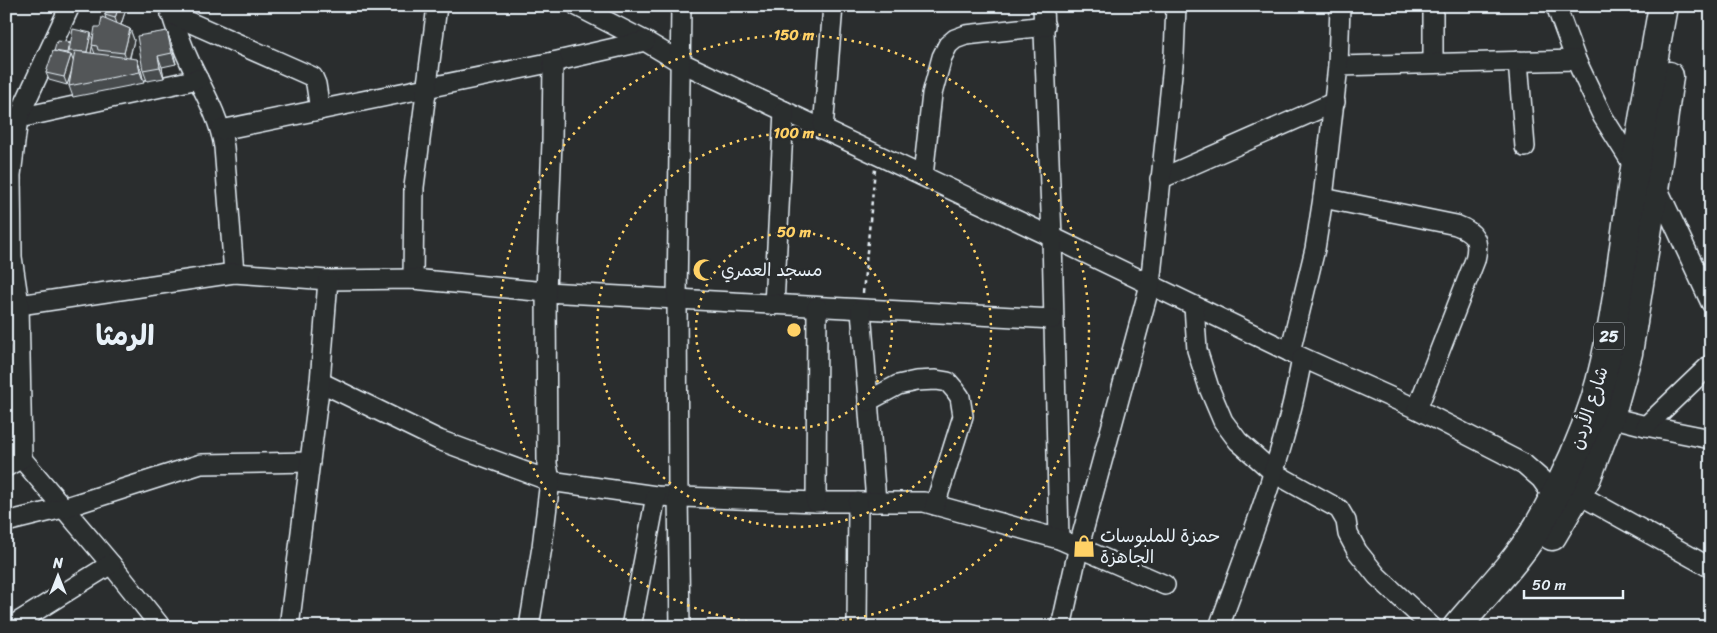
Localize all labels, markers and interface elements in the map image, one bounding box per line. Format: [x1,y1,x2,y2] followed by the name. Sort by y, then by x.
[774,22,815,48] text: 150 m
[774,120,815,146] text: 100 m
[777,219,812,245] text: 50 m
[721,254,822,286] place label: مسجد العمري
[691,257,717,283] mosque icon: مسجد العمري
[96,311,154,360] district label: الرمثا
[785,321,803,339] centre of rings
[1594,322,1624,350] road number: 25
[1561,362,1617,454] street label: شارع الأردن
[1100,520,1220,573] place label: حمزة للملبوسات الجاهزة
[1071,533,1097,559] shop icon: حمزة للملبوسات الجاهزة
[32,550,82,600] north arrow
[52,551,63,576] text: N
[1524,568,1623,600] scale bar
[1532,572,1567,598] text: 50 m

